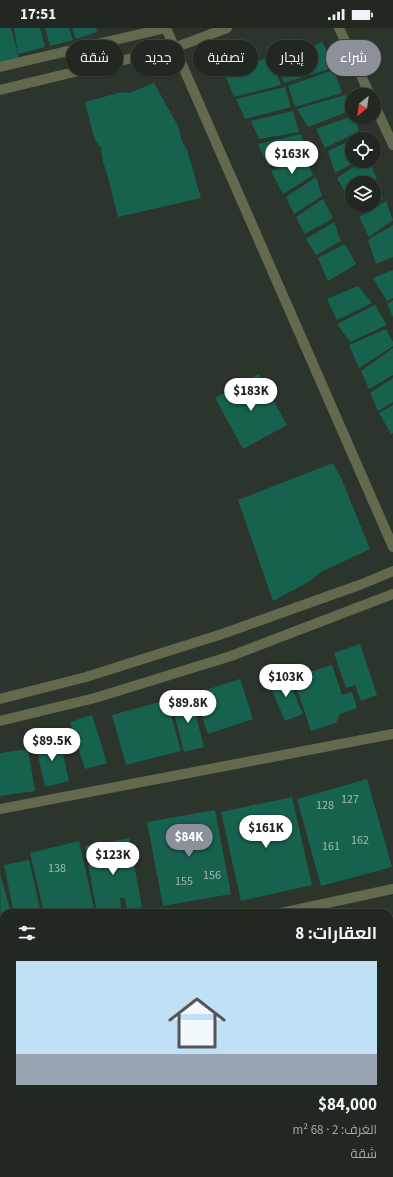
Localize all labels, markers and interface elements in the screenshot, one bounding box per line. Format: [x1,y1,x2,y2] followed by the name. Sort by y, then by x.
[20,4,56,25] text: 17:51
[66,40,123,76] chip: شقة
[131,40,185,76] chip: جديد
[193,40,258,76] chip: تصفية
[266,40,318,76] chip: إيجار
[326,40,381,76] chip: شراء
[345,88,381,124] north arrow
[345,88,381,212] map controls
[345,132,381,168] button: locate
[264,141,320,175] pin: $163K
[274,145,310,163] text: $163K
[345,176,381,212] button: layers
[223,378,279,412] pin: $183K
[233,382,269,400] text: $183K
[258,664,314,698] pin: $103K
[268,668,304,686] text: $103K
[155,690,221,724] pin: $89.8K
[168,694,208,712] text: $89.8K
[19,728,85,762] pin: $89.5K
[32,732,72,750] text: $89.5K
[341,791,359,808] house number: 127
[316,797,334,814] house number: 128
[238,815,294,849] pin: $161K
[248,819,284,837] text: $161K
[165,824,213,858] pin: $84K
[175,828,203,846] text: $84K
[351,832,369,849] house number: 162
[322,838,340,855] house number: 161
[85,842,141,876] pin: $123K
[95,846,131,864] text: $123K
[48,860,66,877] house number: 138
[203,867,221,884] house number: 156
[175,873,193,890] house number: 155
[16,922,38,944] icon: filters
[295,922,377,946] text: العقارات: 8
[161,987,233,1059] icon: home
[318,1093,377,1117] text: $84,000
[292,1121,377,1139] text: الغرف: 2 · 68 m²
[350,1145,377,1163] text: شقة

